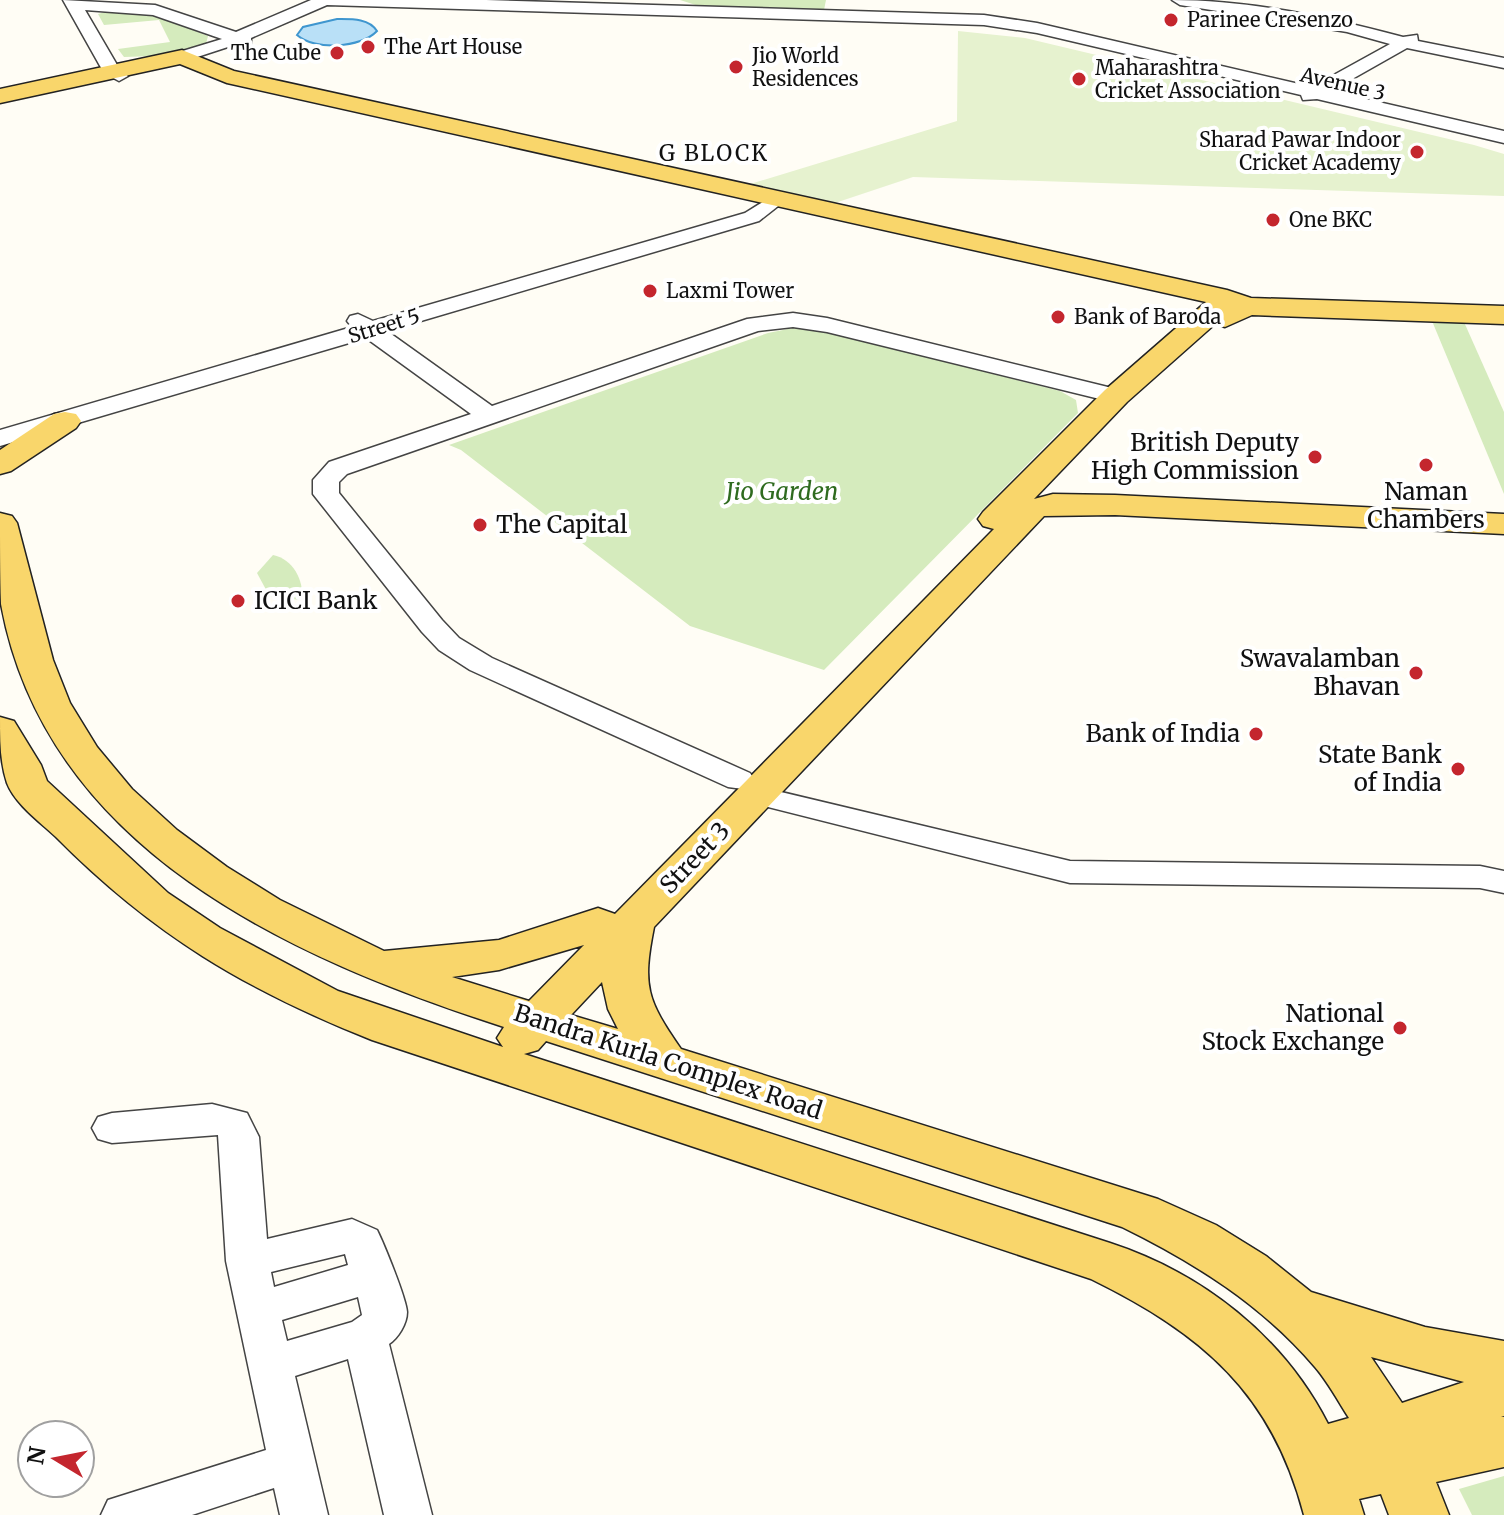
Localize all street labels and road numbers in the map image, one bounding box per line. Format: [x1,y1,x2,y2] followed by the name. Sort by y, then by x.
[1297,61,1388,105] street label: Avenue 3
[345,303,423,348] street label: Street 5
[653,815,736,900] street label: Street 3
[510,997,826,1126] street label: Bandra Kurla Complex Road

